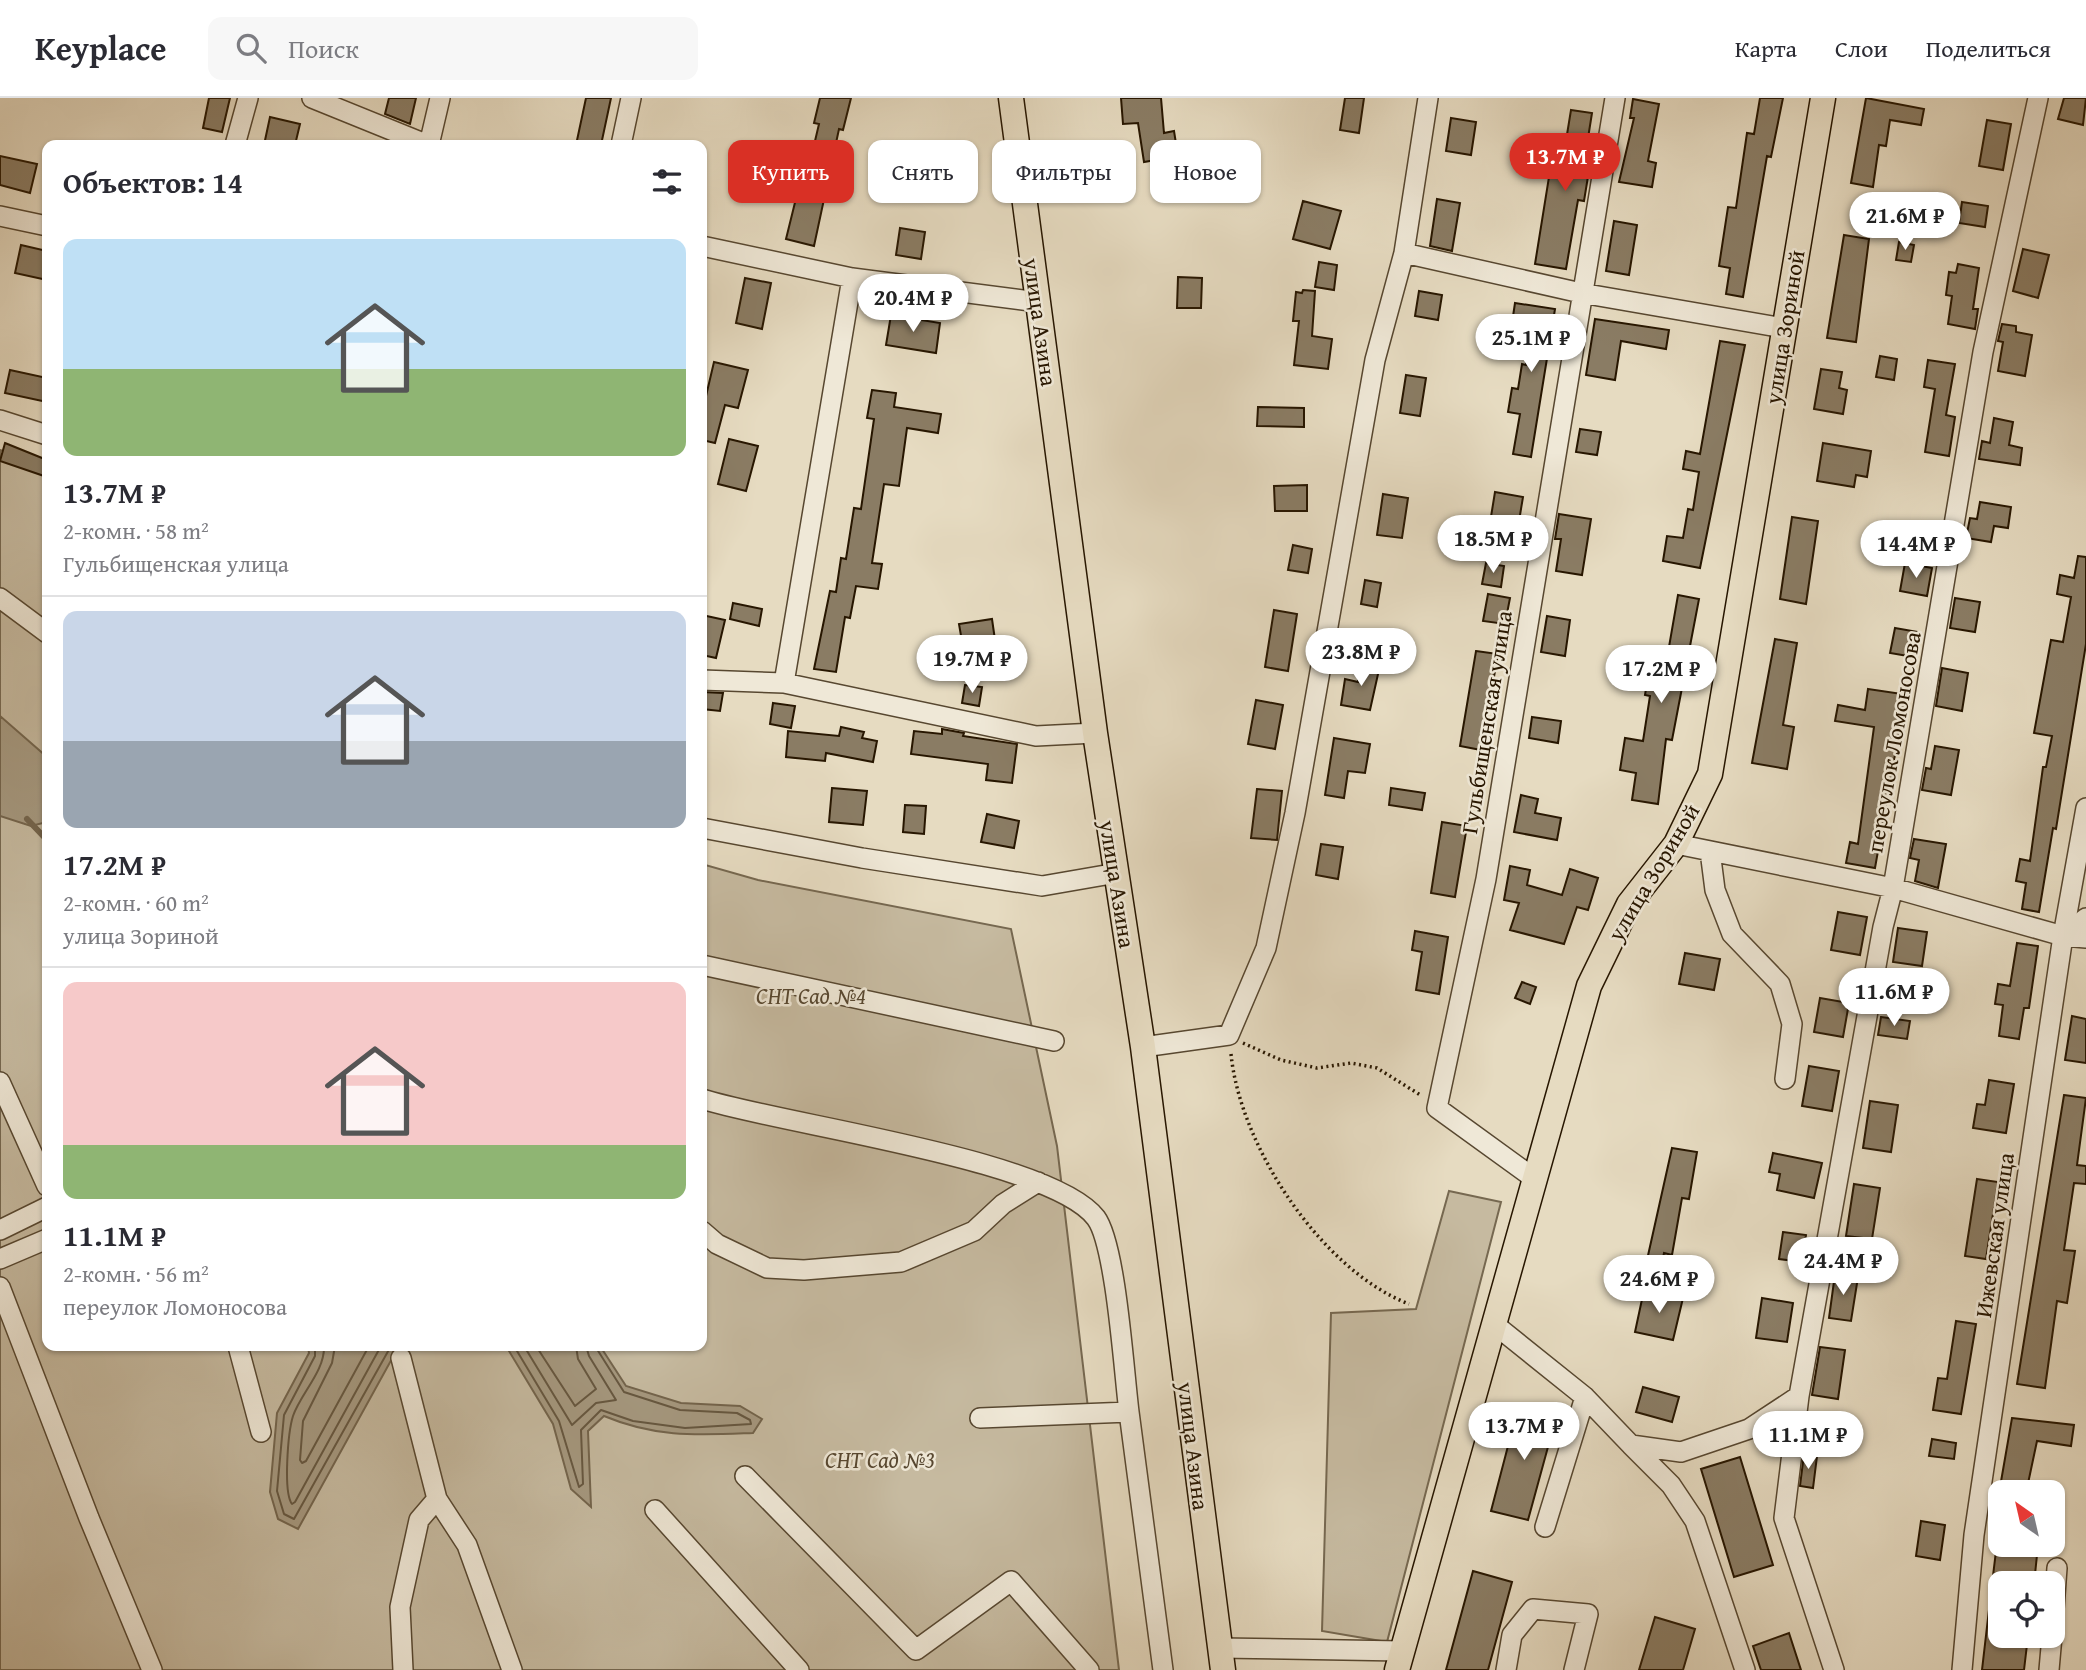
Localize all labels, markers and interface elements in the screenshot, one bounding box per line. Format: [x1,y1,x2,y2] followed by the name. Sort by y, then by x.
[208,17,698,80] search box
[35,24,166,72] text: Keyplace
[232,29,270,67] icon: search
[288,29,359,68] text: Поиск
[1735,31,1797,66] text: Карта
[1835,31,1888,66] text: Слои
[1926,31,2051,66] text: Поделиться
[1500,134,1630,193] pin: 13.7M ₽
[1525,139,1605,172] text: 13.7M ₽
[728,140,854,203] chip: Купить
[868,140,978,203] chip: Снять
[992,140,1136,203] chip: Фильтры
[1150,140,1261,203] chip: Новое
[63,160,243,204] text: Объектов: 14
[648,163,686,201] icon: filters
[1840,192,1970,252] pin: 21.6M ₽
[1865,198,1945,231] text: 21.6M ₽
[1755,247,1813,407] street label: улица Зориной
[1016,255,1066,388] street label: улица Азина
[848,274,978,334] pin: 20.4M ₽
[873,280,953,313] text: 20.4M ₽
[312,285,438,411] icon: home
[1466,314,1596,374] pin: 25.1M ₽
[1491,320,1571,353] text: 25.1M ₽
[63,470,166,514] text: 13.7M ₽
[63,514,209,547] text: 2-комн. · 58 m²
[1428,516,1558,575] pin: 18.5M ₽
[1851,520,1981,580] pin: 14.4M ₽
[1453,521,1533,554] text: 18.5M ₽
[1876,526,1956,559] text: 14.4M ₽
[63,547,289,580] text: Гульбищенская улица
[1452,608,1520,836] street label: Гульбищенская улица
[1296,628,1426,688] pin: 23.8M ₽
[1857,629,1929,855] street label: переулок Ломоносова
[1321,634,1401,667] text: 23.8M ₽
[907,636,1037,695] pin: 19.7M ₽
[932,641,1012,674] text: 19.7M ₽
[1596,646,1726,705] pin: 17.2M ₽
[1621,651,1701,684] text: 17.2M ₽
[312,657,438,783] icon: home
[1598,797,1707,948] street label: улица Зориной
[1091,817,1144,950] street label: улица Азина
[63,842,166,886] text: 17.2M ₽
[63,886,209,919] text: 2-комн. · 60 m²
[63,919,219,952] text: улица Зориной
[1829,968,1959,1028] pin: 11.6M ₽
[1854,974,1934,1007] text: 11.6M ₽
[756,979,866,1012] park label: СНТ Сад №4
[312,1028,438,1154] icon: home
[1966,1150,2022,1320] street label: Ижевская улица
[63,1213,166,1257] text: 11.1M ₽
[1778,1238,1908,1297] pin: 24.4M ₽
[1803,1243,1883,1276] text: 24.4M ₽
[1594,1256,1724,1315] pin: 24.6M ₽
[63,1257,209,1290] text: 2-комн. · 56 m²
[1619,1261,1699,1294] text: 24.6M ₽
[63,1290,287,1323] text: переулок Ломоносова
[1170,1379,1218,1512] street label: улица Азина
[1459,1402,1589,1462] pin: 13.7M ₽
[1484,1408,1564,1441] text: 13.7M ₽
[1743,1412,1873,1471] pin: 11.1M ₽
[1768,1417,1848,1450] text: 11.1M ₽
[825,1443,935,1476] park label: СНТ Сад №3
[1988,1480,2065,1558] north arrow
[1988,1480,2065,1648] map controls
[1988,1571,2065,1648] button: locate

